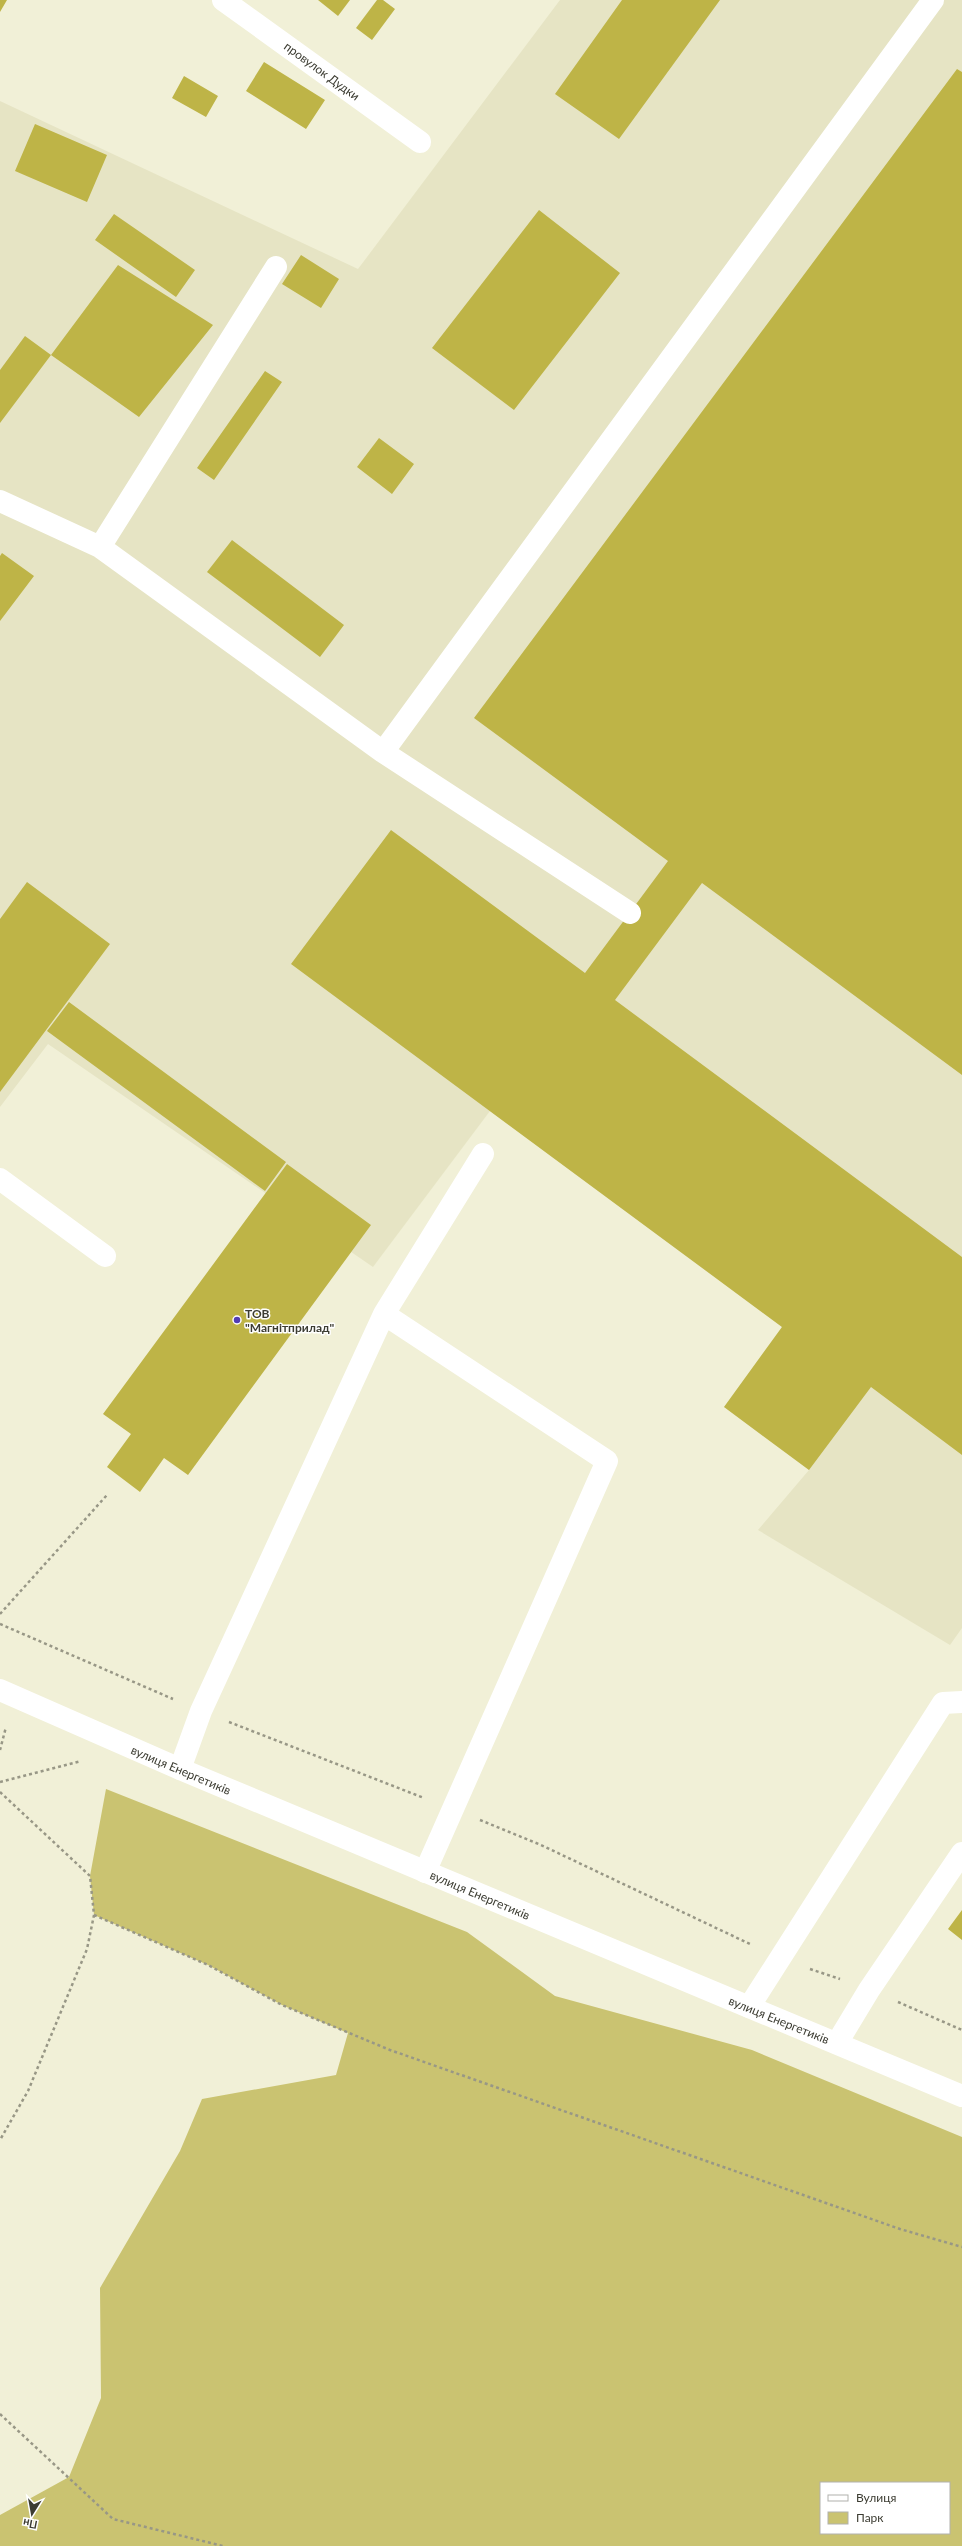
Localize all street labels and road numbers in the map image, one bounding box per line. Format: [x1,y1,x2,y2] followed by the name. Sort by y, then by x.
[281,39,363,104] street label: провулок Дудки
[129,1742,233,1798] street label: вулиця Енергетиків
[428,1867,532,1923] street label: вулиця Енергетиків
[727,1993,832,2047] street label: вулиця Енергетиків

